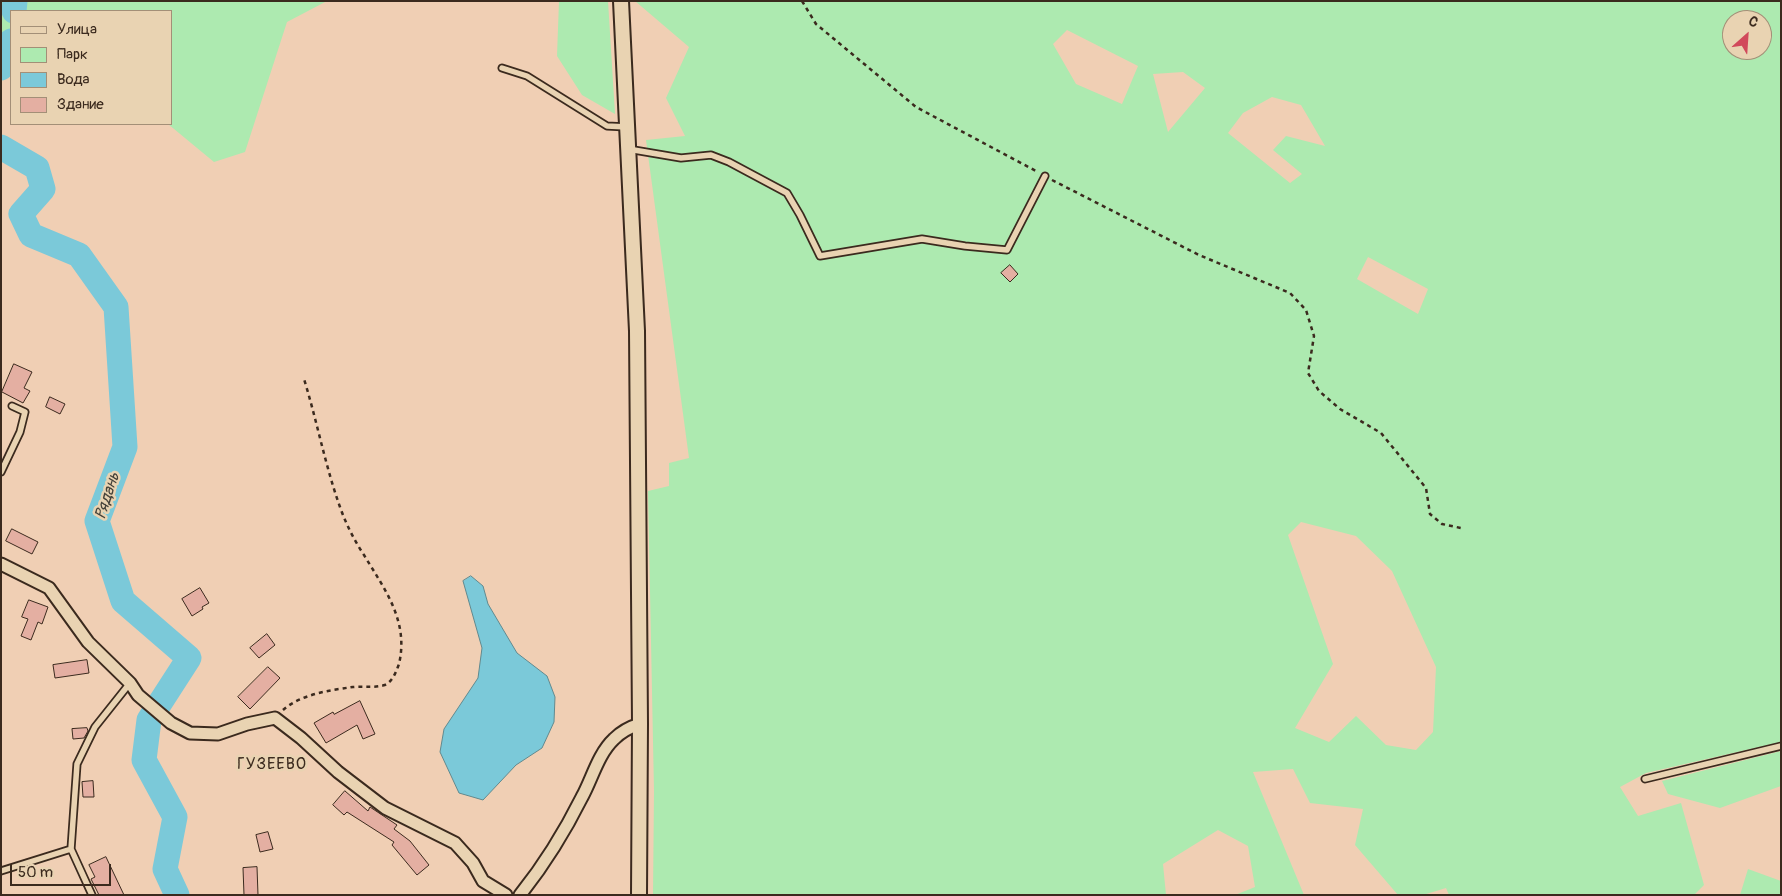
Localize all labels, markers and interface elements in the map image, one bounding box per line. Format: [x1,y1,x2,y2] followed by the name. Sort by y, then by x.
[10,10,172,125] legend
[1722,10,1772,60] north arrow
[1746,12,1761,31] text: С
[57,20,97,39] text: Улица
[57,45,88,64] text: Парк
[57,70,90,89] text: Вода
[57,95,104,114] text: Здание
[91,470,125,522] water label: Рядань
[236,755,308,775] district label: ГУЗЕЕВО
[12,854,114,886] scale bar
[18,863,53,882] text: 50 m

